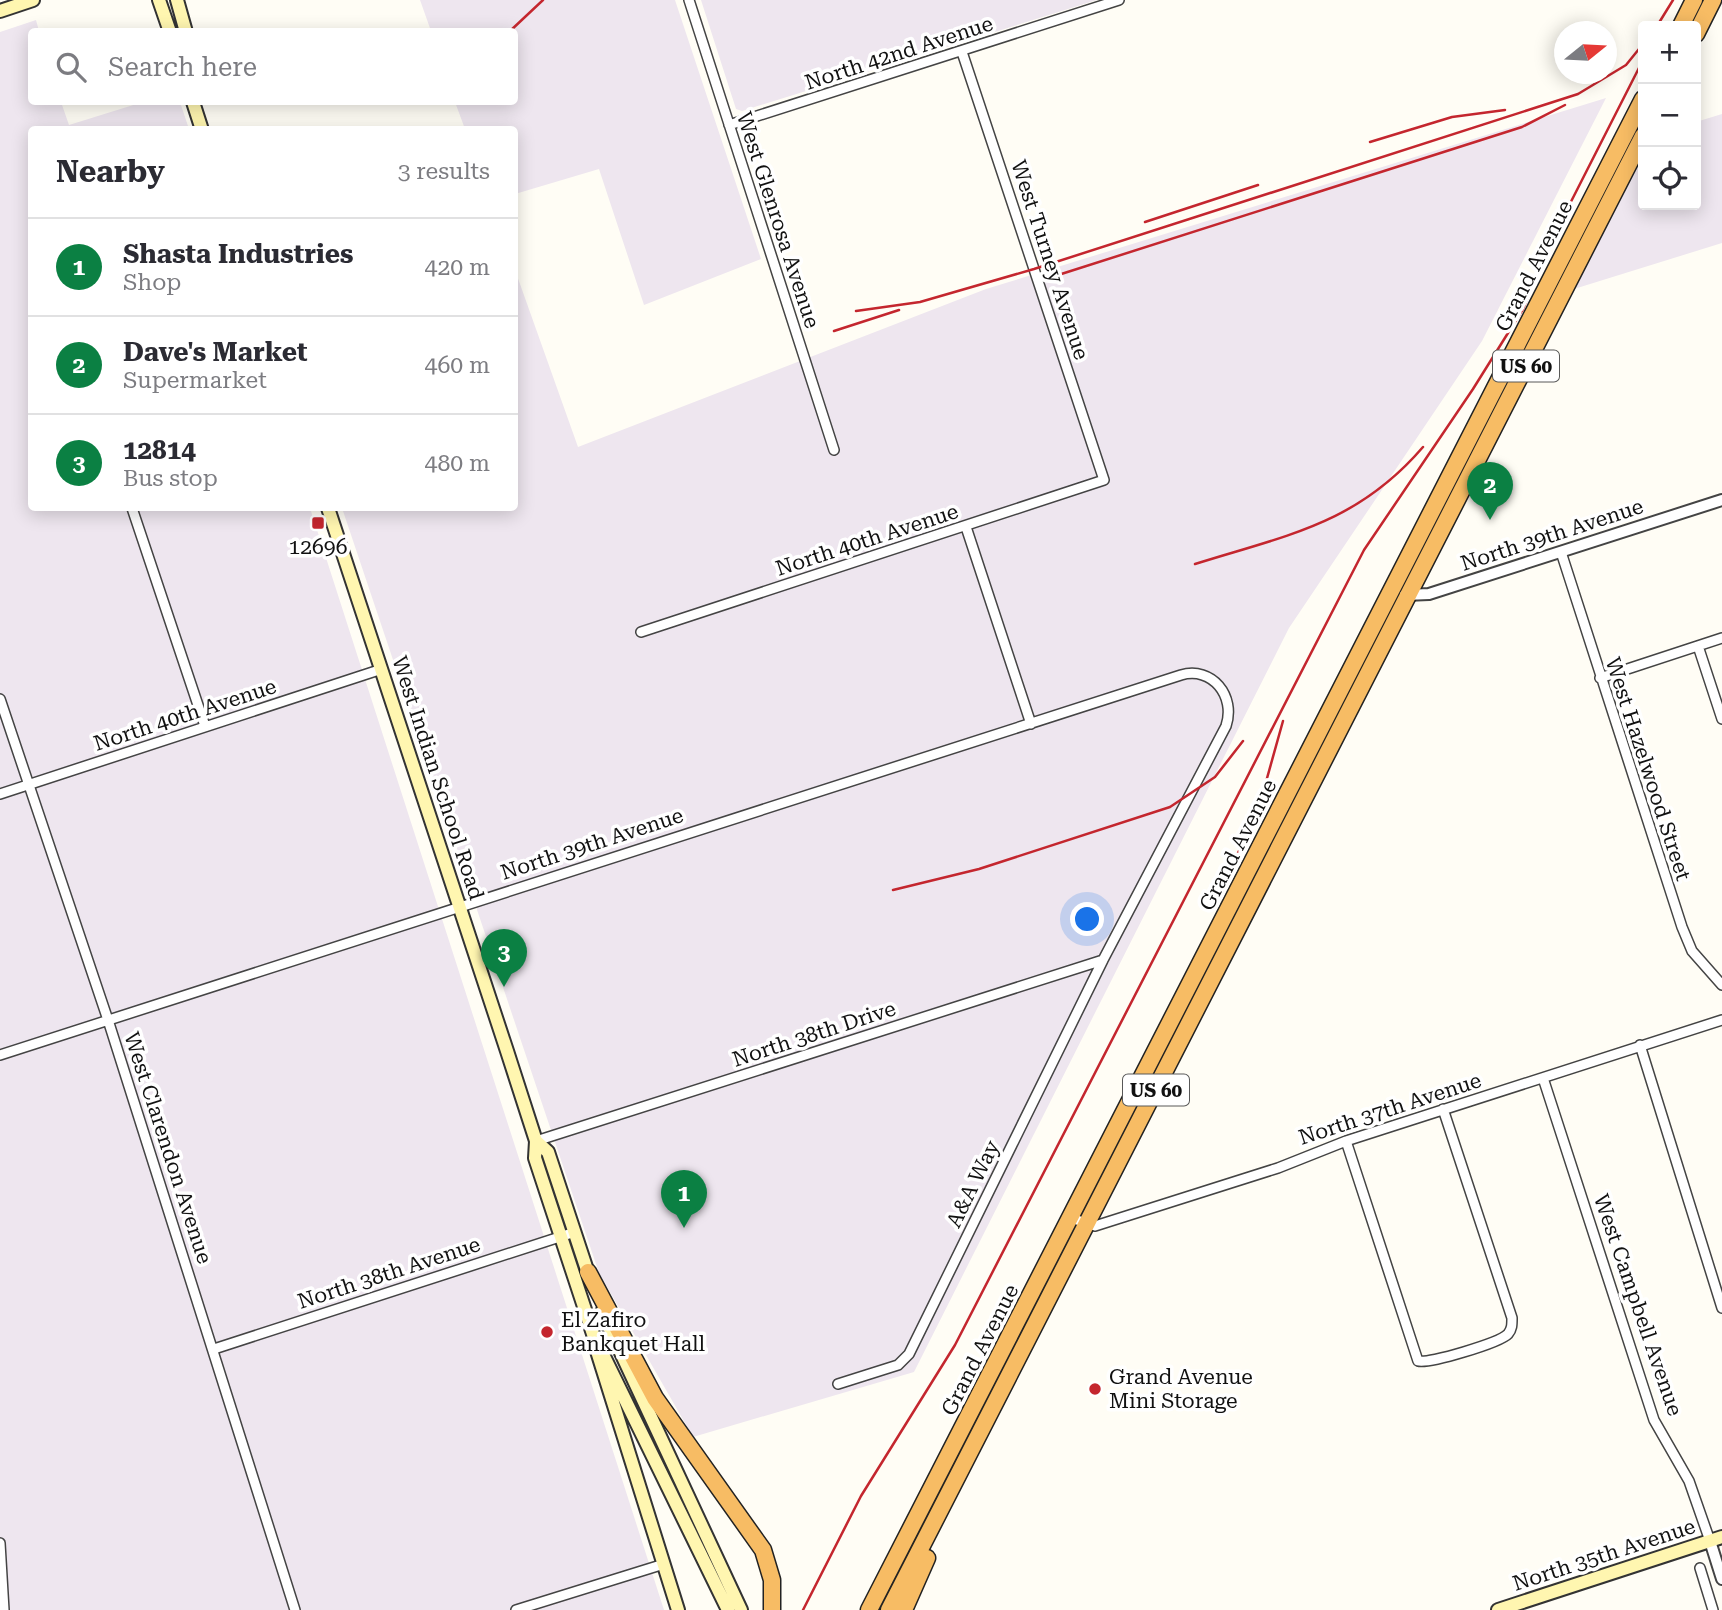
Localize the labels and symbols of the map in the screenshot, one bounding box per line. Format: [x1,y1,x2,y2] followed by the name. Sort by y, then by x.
[802,11,996,95] street label: North 42nd Avenue
[1554,21,1617,84] north arrow
[732,109,824,331] street label: West Glenrosa Avenue
[1006,157,1094,363] street label: West Turney Avenue
[1491,196,1577,336] street label: Grand Avenue
[1493,350,1559,382] road number: US 60
[1467,462,1513,520] pin: 2
[1458,494,1646,576] street label: North 39th Avenue
[773,499,961,581] street label: North 40th Avenue
[310,515,326,531] marker: 12696
[289,535,347,559] place label: 12696
[387,653,489,903] street label: West Indian School Road
[1601,654,1695,884] street label: West Hazelwood Street
[91,674,279,756] street label: North 40th Avenue
[1195,775,1281,915] street label: Grand Avenue
[498,803,686,885] street label: North 39th Avenue
[1070,902,1104,936] your location
[481,929,527,987] pin: 3
[729,996,899,1072] street label: North 38th Drive
[119,1029,217,1267] street label: West Clarendon Avenue
[1296,1068,1484,1150] street label: North 37th Avenue
[1123,1074,1189,1106] road number: US 60
[942,1136,1005,1232] street label: A&A Way
[661,1170,707,1228] pin: 1
[1589,1191,1687,1419] street label: West Campbell Avenue
[295,1232,483,1314] street label: North 38th Avenue
[937,1280,1023,1420] street label: Grand Avenue
[561,1308,706,1356] place label: El Zafiro Bankquet Hall
[539,1324,555,1340] marker: El Zafiro Bankquet Hall
[1109,1365,1253,1413] place label: Grand Avenue Mini Storage
[1087,1381,1103,1397] marker: Grand Avenue Mini Storage
[1510,1514,1698,1596] street label: North 35th Avenue

